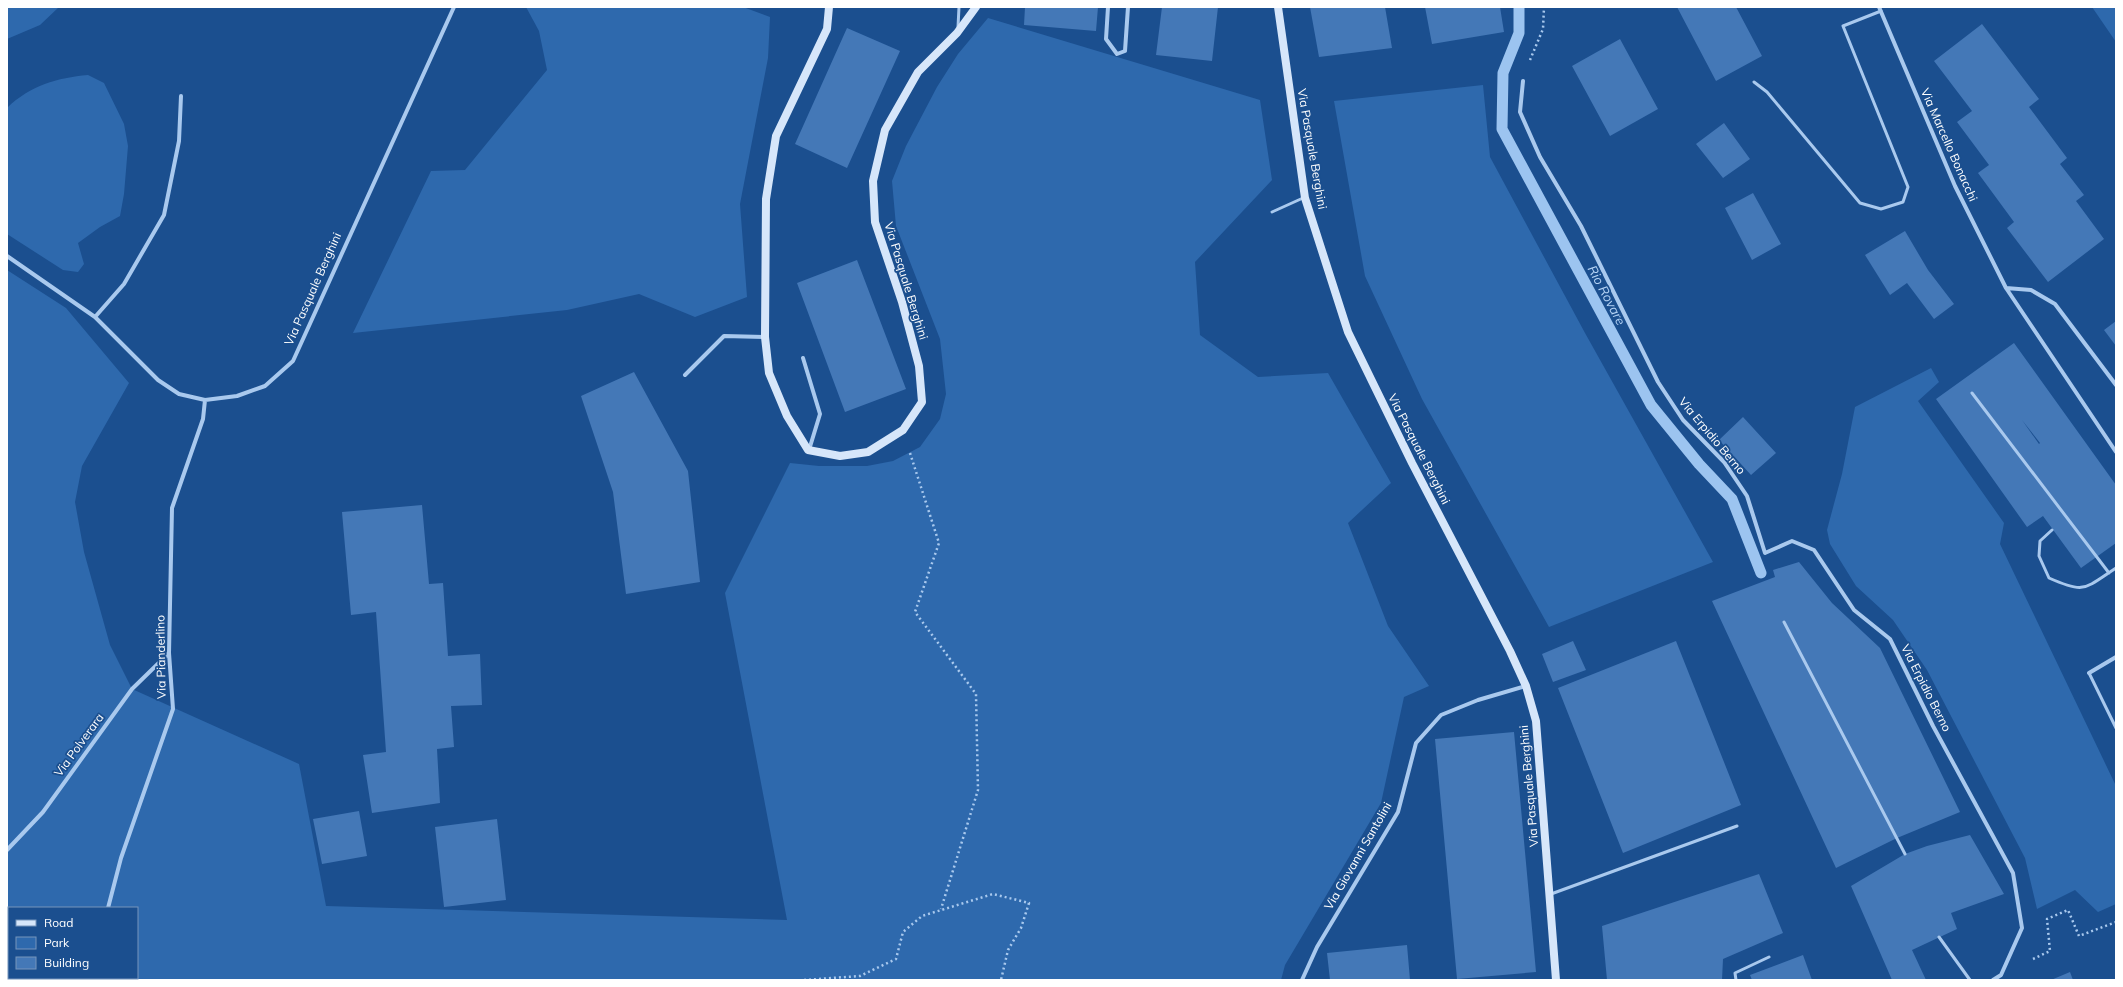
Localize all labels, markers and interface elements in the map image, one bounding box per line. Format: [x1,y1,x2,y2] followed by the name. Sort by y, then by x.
[1918,86,1981,204] street label: Via Marcello Bonacchi
[1295,88,1331,210] street label: Via Pasquale Berghini
[881,220,932,342] street label: Via Pasquale Berghini
[281,230,344,348] street label: Via Pasquale Berghini
[1585,262,1629,328] water label: Rio Rovare
[1385,391,1454,507] street label: Via Pasquale Berghini
[1676,394,1749,477] street label: Via Erpidio Berno
[152,615,169,699] street label: Via Pianderlino
[1898,642,1955,734] street label: Via Erpidio Berno
[51,710,107,779] street label: Via Polverara
[1516,724,1541,847] street label: Via Pasquale Berghini
[1321,799,1395,912] street label: Via Giovanni Santolini
[8,907,138,979] legend
[44,915,73,930] text: Road
[44,935,70,950] text: Park
[44,955,89,970] text: Building

